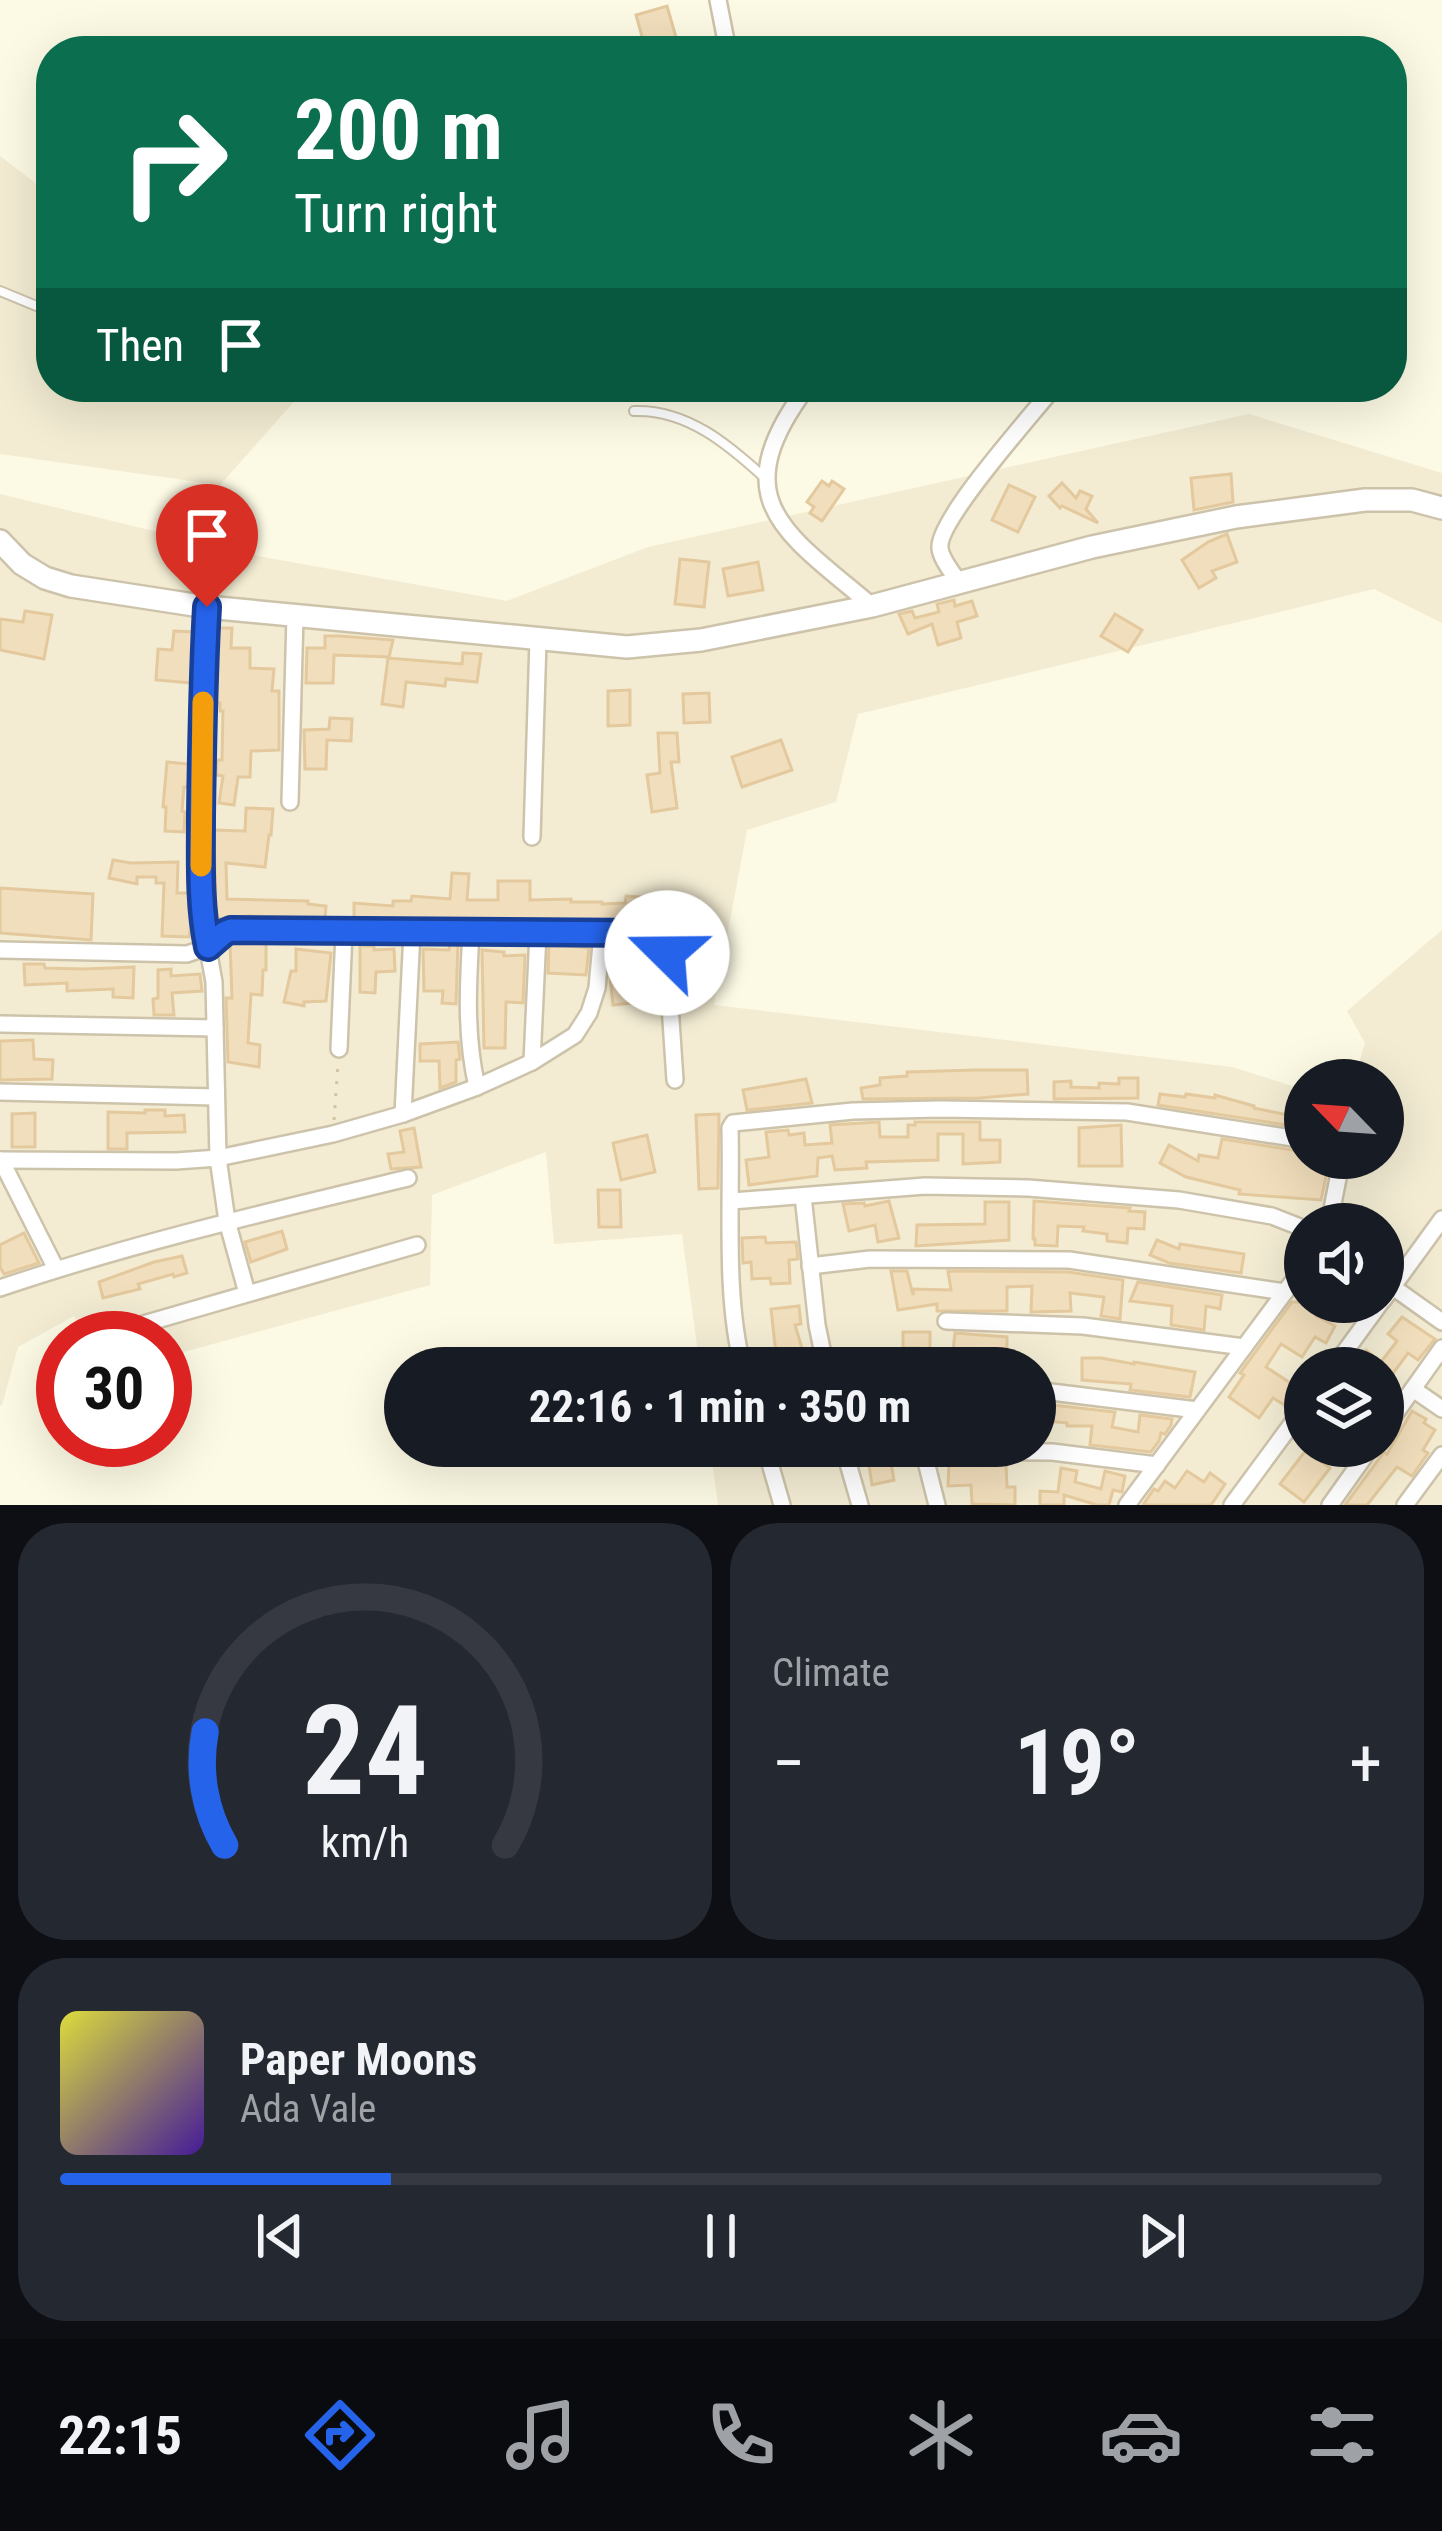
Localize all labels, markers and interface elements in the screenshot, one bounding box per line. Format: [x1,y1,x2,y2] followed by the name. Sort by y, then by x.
[294,81,503,180] text: 200 m
[96,84,252,240] icon: right
[294,182,498,245] text: Turn right
[208,312,274,378] icon: arrive
[96,319,184,372] text: Then
[156,484,258,607] pin
[174,502,240,568] icon: arrive
[604,890,730,1016] position arrow
[1284,1059,1404,1179] north arrow
[1284,1059,1404,1467] map controls
[1284,1203,1404,1323] button: sound
[36,1311,192,1467] speed limit sign: 30
[1284,1347,1404,1467] button: layers
[529,1380,911,1433] text: 22:16 · 1 min · 350 m
[772,1650,890,1696] text: Climate
[302,1678,428,1824] text: 24
[1014,1711,1140,1816] text: 19°
[772,1725,805,1802] text: −
[1349,1725,1382,1802] text: +
[321,1816,409,1866] text: km/h
[240,2033,477,2086] text: Paper Moons
[240,2086,376,2132] text: Ada Vale
[247,2203,313,2269] icon: previous
[688,2203,754,2269] icon: pause
[1129,2203,1195,2269] icon: next
[298,2393,382,2477] icon: directions
[499,2393,583,2477] icon: music
[699,2393,783,2477] icon: phone
[899,2393,983,2477] icon: climate
[1099,2393,1183,2477] icon: car
[1300,2393,1384,2477] icon: filters
[58,2404,182,2467] text: 22:15

